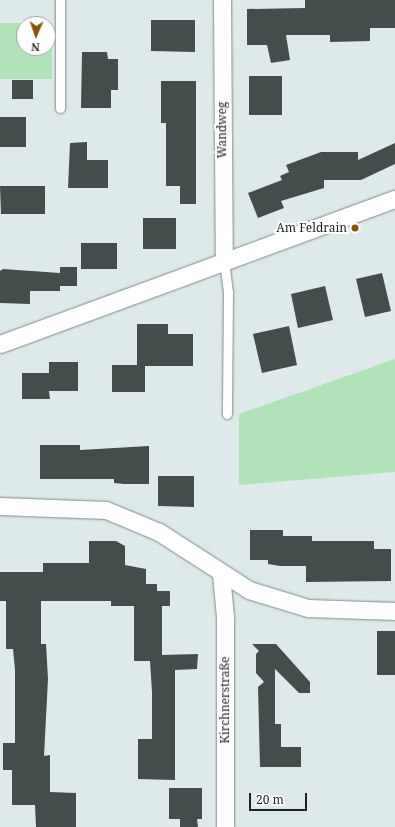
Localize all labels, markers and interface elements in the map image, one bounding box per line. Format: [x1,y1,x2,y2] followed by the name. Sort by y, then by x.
[16,16,56,56] north arrow
[31,40,40,55] text: N
[215,102,229,158] street label: Wandweg
[276,221,347,235] place label: Am Feldrain
[350,223,360,233] marker: Am Feldrain
[218,656,232,744] street label: Kirchnerstraße
[251,785,309,811] scale bar
[256,791,284,808] text: 20 m

